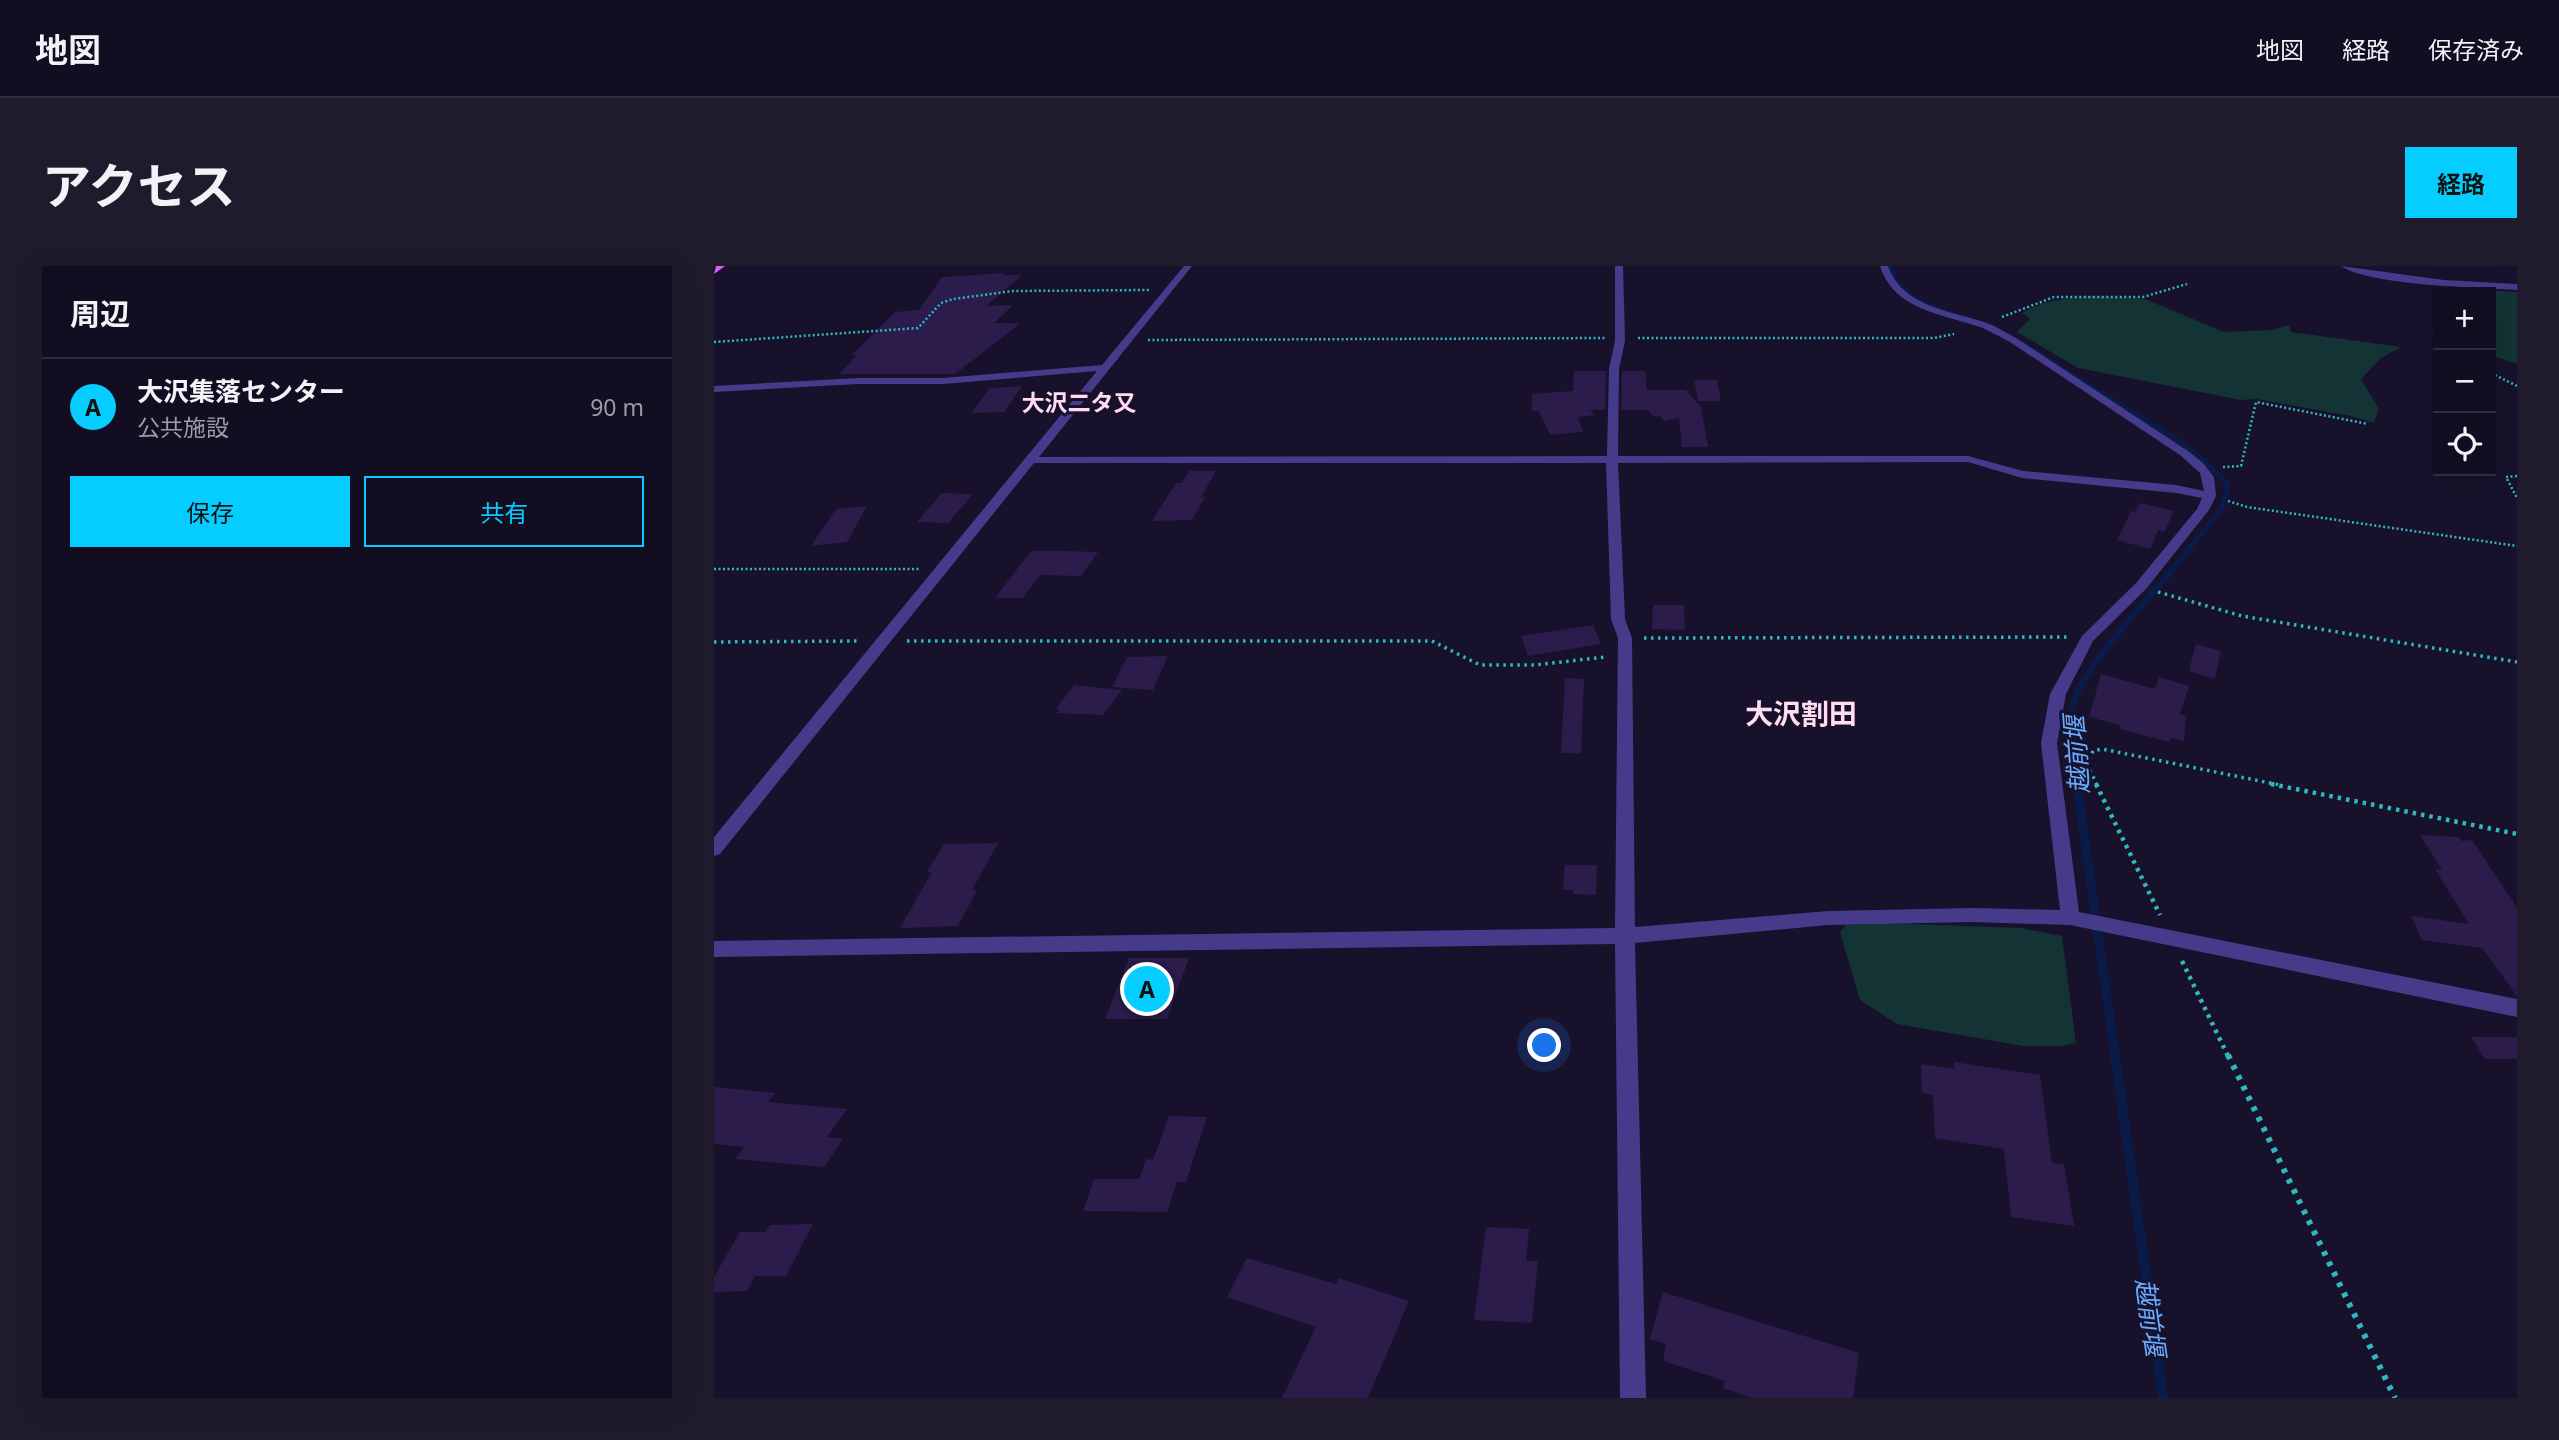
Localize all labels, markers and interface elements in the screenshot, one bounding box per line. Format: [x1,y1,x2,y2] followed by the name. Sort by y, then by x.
[35,27,101,72] text: 地図
[2256,33,2304,66] text: 地図
[2342,33,2390,66] text: 経路
[2428,33,2524,66] text: 保存済み
[2405,147,2517,218] button: 経路
[42,152,236,218] text: アクセス
[2433,287,2496,476] map controls
[2433,287,2496,350] button: +
[70,293,130,334] text: 周辺
[2433,350,2496,413] button: −
[137,373,345,409] text: 大沢集落センター
[1022,386,1137,418] district label: 大沢二タ又
[85,391,101,423] text: A
[590,391,644,423] text: 90 m
[137,411,229,443] text: 公共施設
[2433,413,2496,476] button: locate
[70,476,350,547] button: 保存
[364,476,644,547] button: 共有
[1745,694,1857,732] district label: 大沢割田
[2055,711,2097,795] water label: 越前堰
[1124,963,1170,1015] pin: A
[1527,1028,1561,1062] your location
[2128,1276,2175,1362] water label: 越前堰

